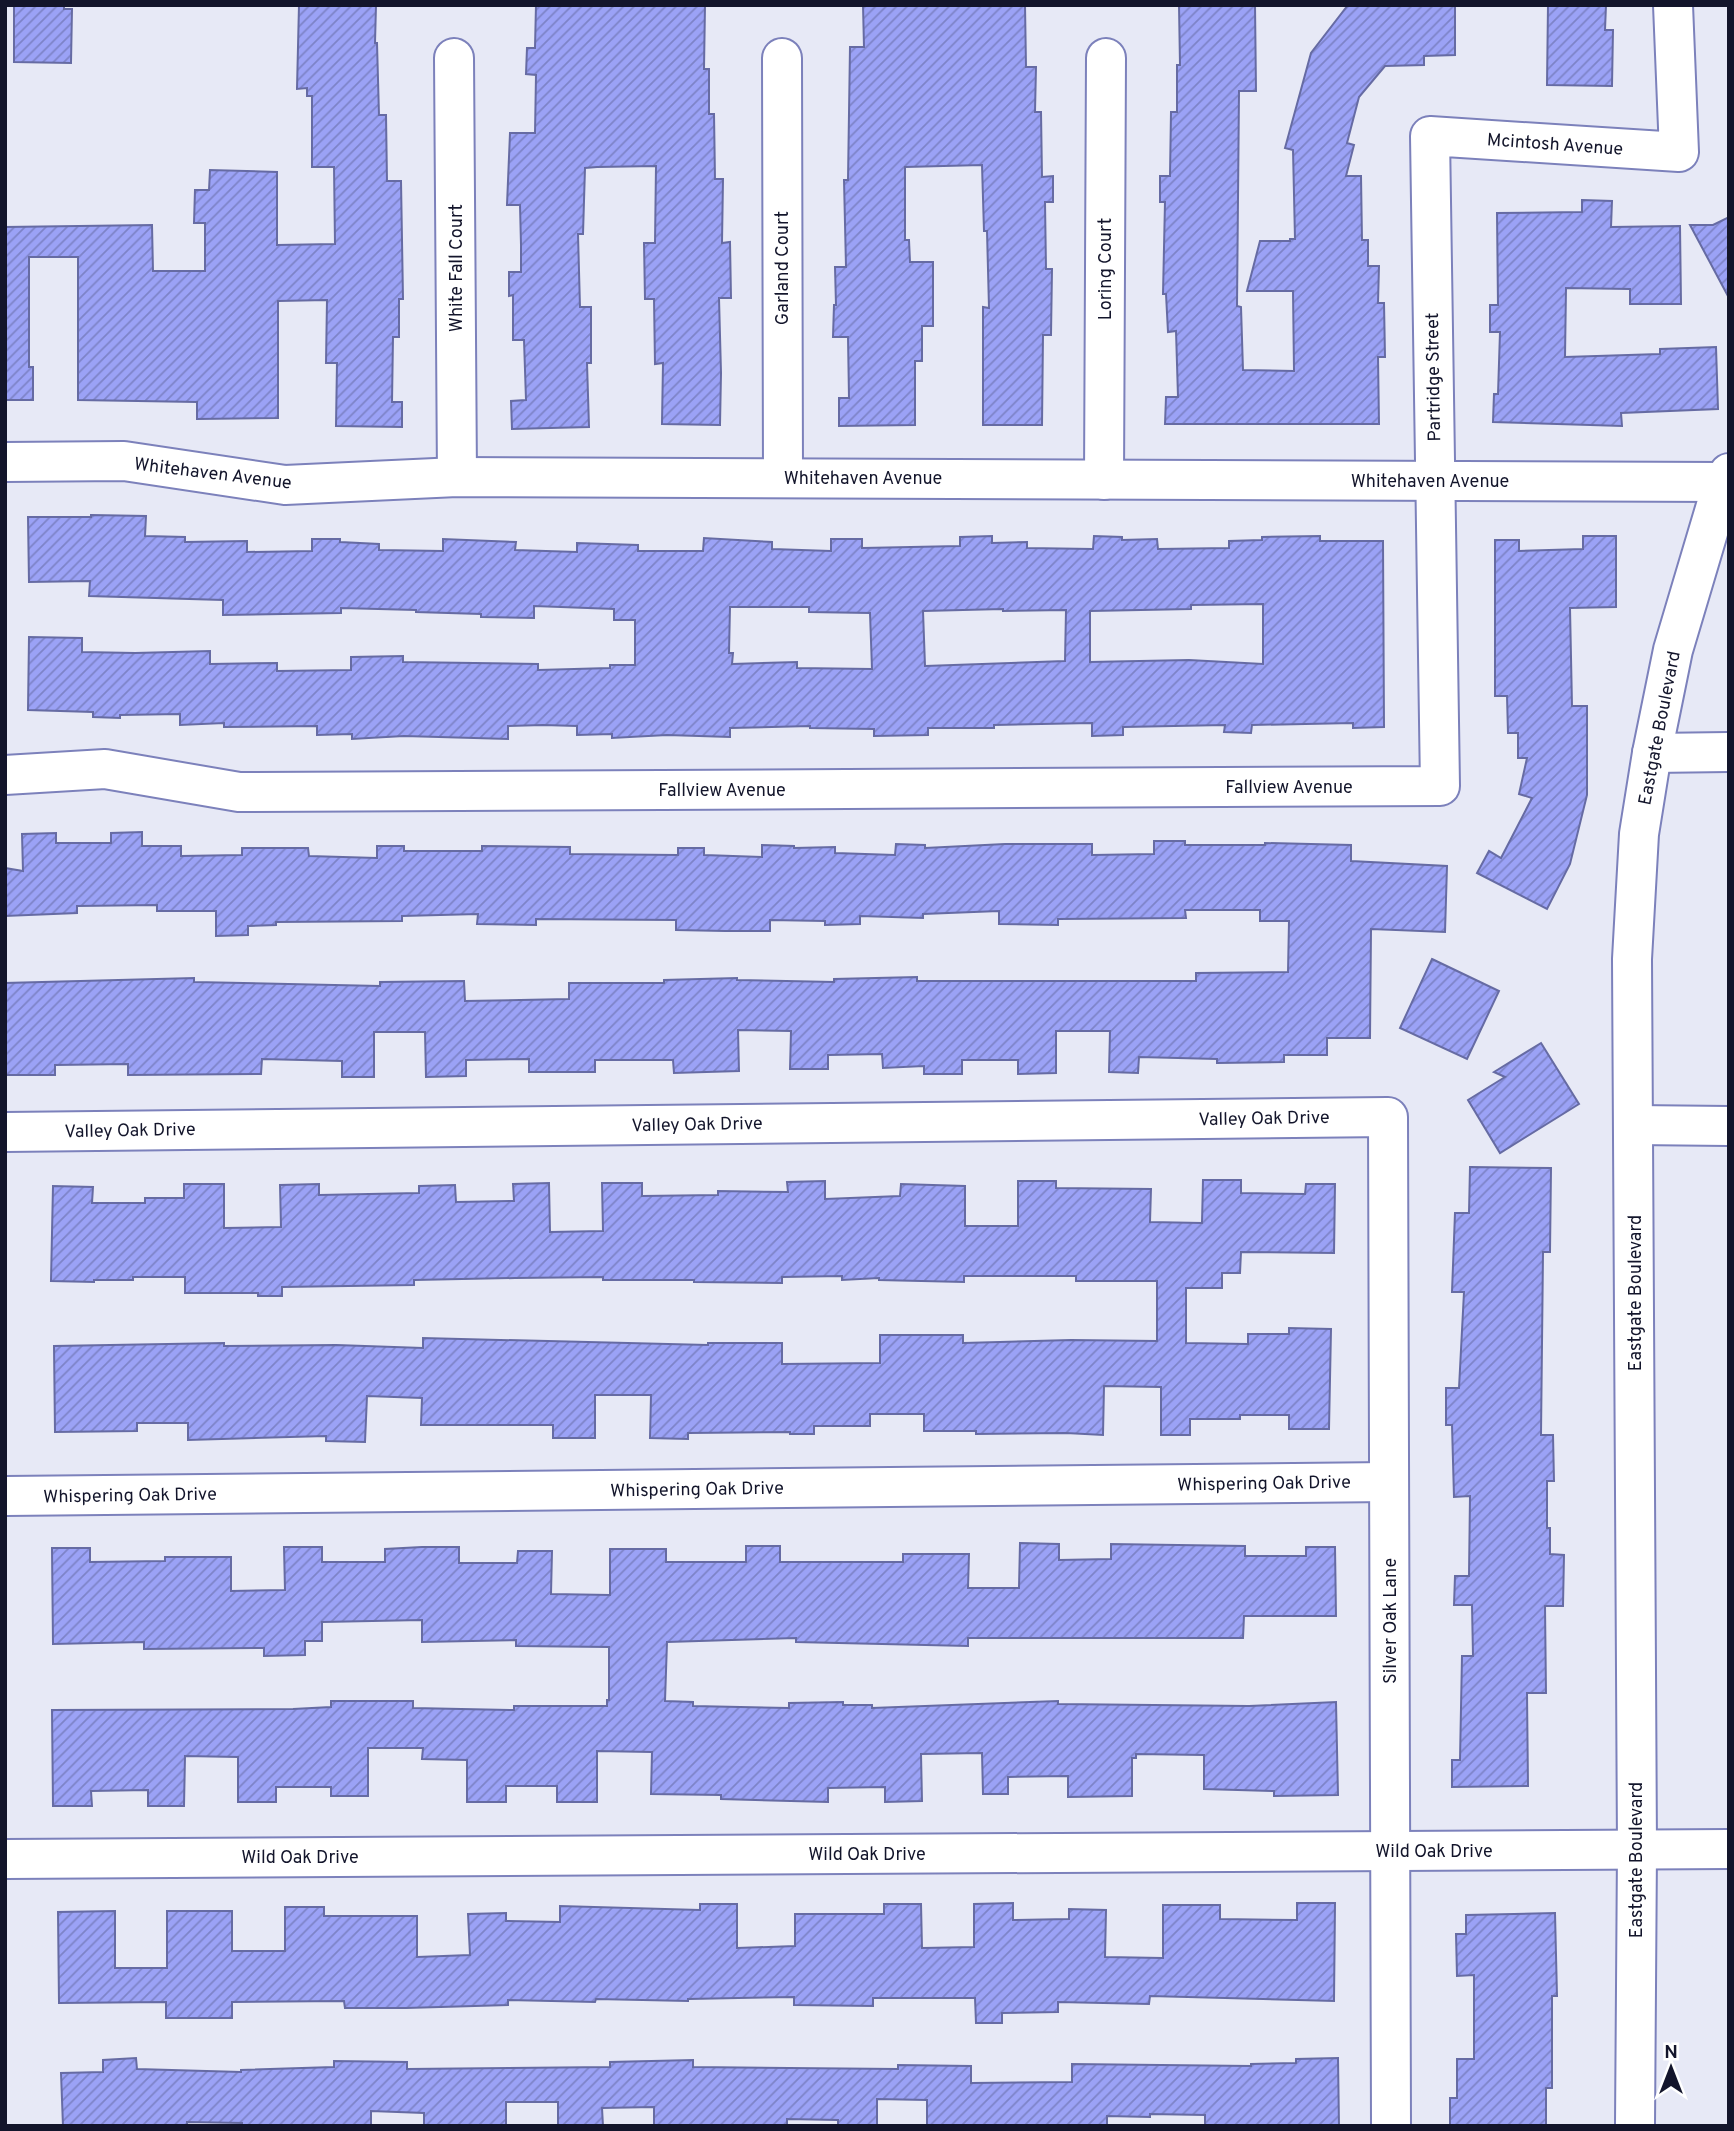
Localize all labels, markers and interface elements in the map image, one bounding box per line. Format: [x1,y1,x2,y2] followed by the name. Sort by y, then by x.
[1486,129,1624,162] street label: Mcintosh Avenue
[446,204,469,332] street label: White Fall Court
[772,211,795,325] street label: Garland Court
[1095,218,1118,320] street label: Loring Court
[1422,312,1447,442] street label: Partridge Street
[133,453,293,496] street label: Whitehaven Avenue
[784,468,942,491] street label: Whitehaven Avenue
[1351,471,1509,494] street label: Whitehaven Avenue
[1634,649,1687,807] street label: Eastgate Boulevard
[1225,777,1353,800] street label: Fallview Avenue
[658,780,786,803] street label: Fallview Avenue
[1198,1107,1330,1132] street label: Valley Oak Drive
[631,1113,763,1138] street label: Valley Oak Drive
[64,1119,196,1144] street label: Valley Oak Drive
[1625,1215,1648,1371] street label: Eastgate Boulevard
[1177,1471,1351,1498] street label: Whispering Oak Drive
[610,1477,784,1504] street label: Whispering Oak Drive
[43,1483,217,1510] street label: Whispering Oak Drive
[1380,1558,1403,1684] street label: Silver Oak Lane
[1626,1782,1649,1938] street label: Eastgate Boulevard
[1375,1841,1493,1864] street label: Wild Oak Drive
[808,1844,926,1867] street label: Wild Oak Drive
[241,1847,359,1870] street label: Wild Oak Drive
[1636,2033,1706,2103] north arrow
[1664,2041,1678,2065] text: N

